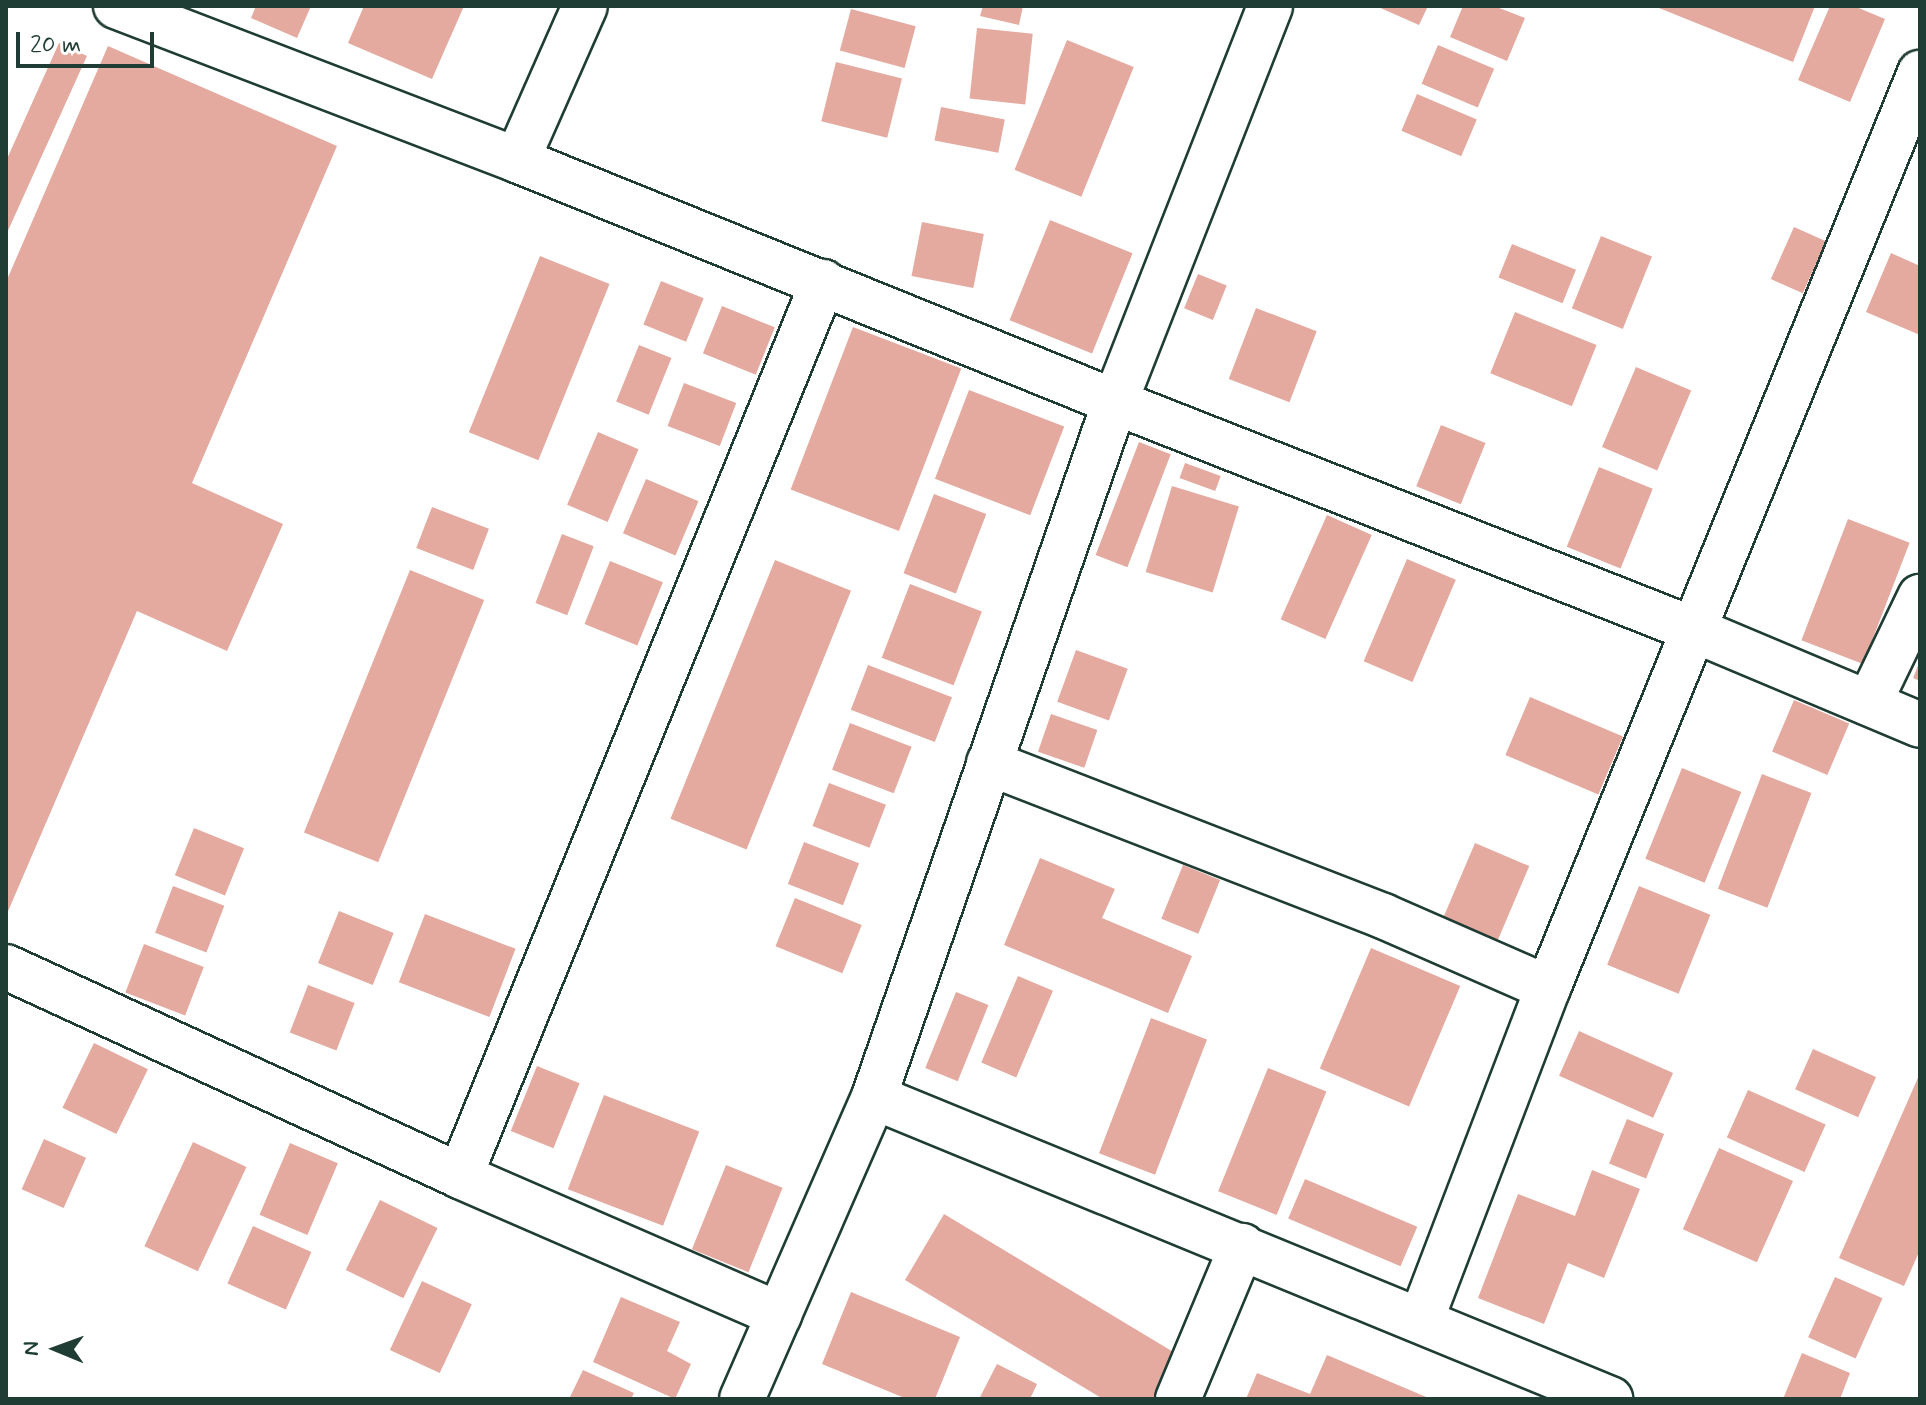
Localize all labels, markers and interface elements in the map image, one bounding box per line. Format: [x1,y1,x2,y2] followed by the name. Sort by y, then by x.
[20,16,158,66] scale bar
[30,30,81,61] text: 20 m
[16,1309,96,1389] north arrow
[18,1341,46,1356] text: N

